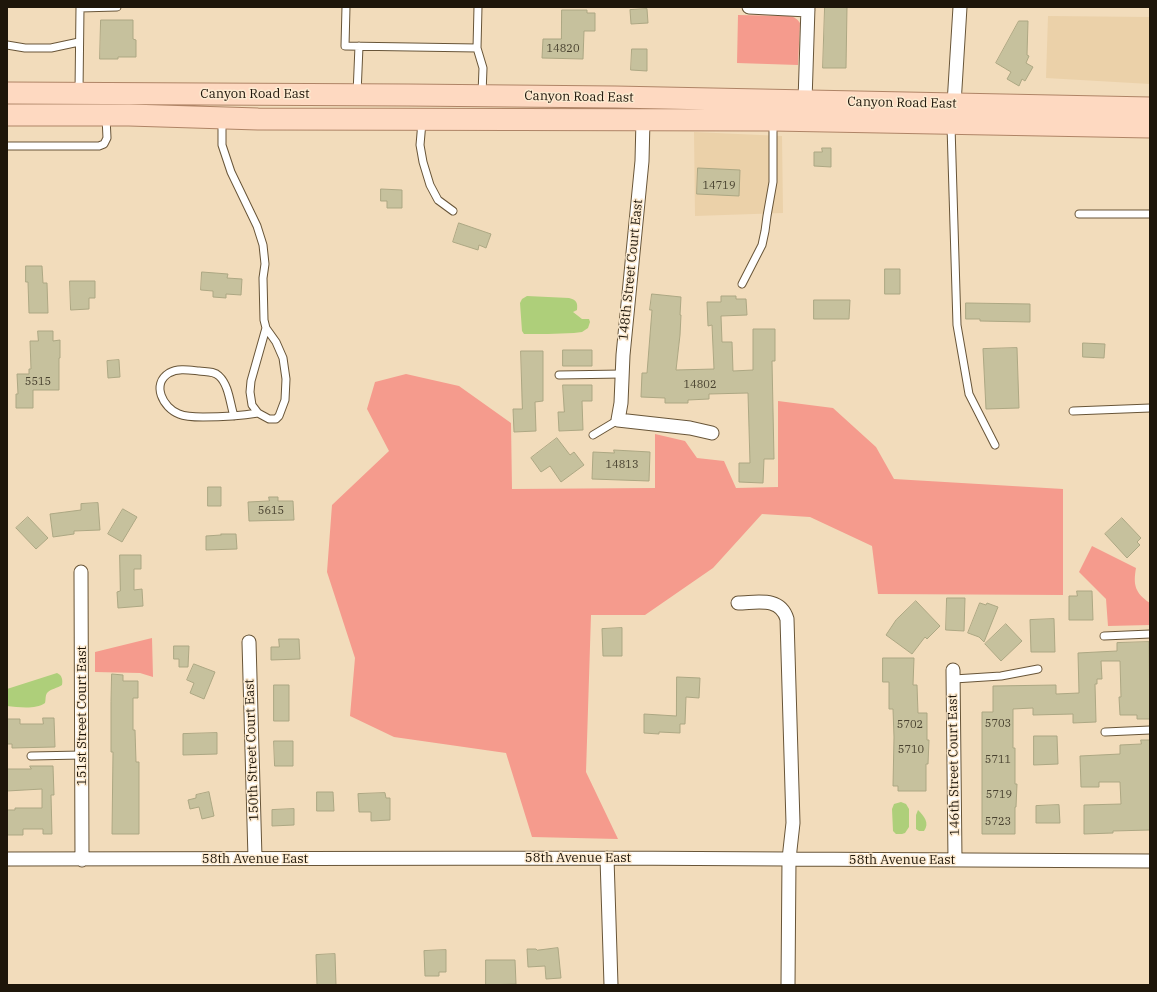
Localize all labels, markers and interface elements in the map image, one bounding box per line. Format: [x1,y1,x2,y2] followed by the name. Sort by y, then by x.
[547,42,579,56] house number: 14820
[200,86,310,102] street label: Canyon Road East
[524,88,634,106] street label: Canyon Road East
[847,94,957,112] street label: Canyon Road East
[703,179,735,193] house number: 14719
[616,199,646,341] street label: 148th Street Court East
[25,375,51,389] house number: 5515
[684,378,716,392] house number: 14802
[606,458,638,472] house number: 14813
[258,504,284,518] house number: 5615
[74,646,90,786] street label: 151st Street Court East
[242,679,262,821] street label: 150th Street Court East
[945,694,963,836] street label: 146th Street Court East
[985,717,1011,731] house number: 5703
[897,718,923,732] house number: 5702
[898,743,924,757] house number: 5710
[985,753,1011,767] house number: 5711
[986,788,1012,802] house number: 5719
[985,815,1011,829] house number: 5723
[525,850,631,866] street label: 58th Avenue East
[202,851,308,867] street label: 58th Avenue East
[849,852,955,868] street label: 58th Avenue East

